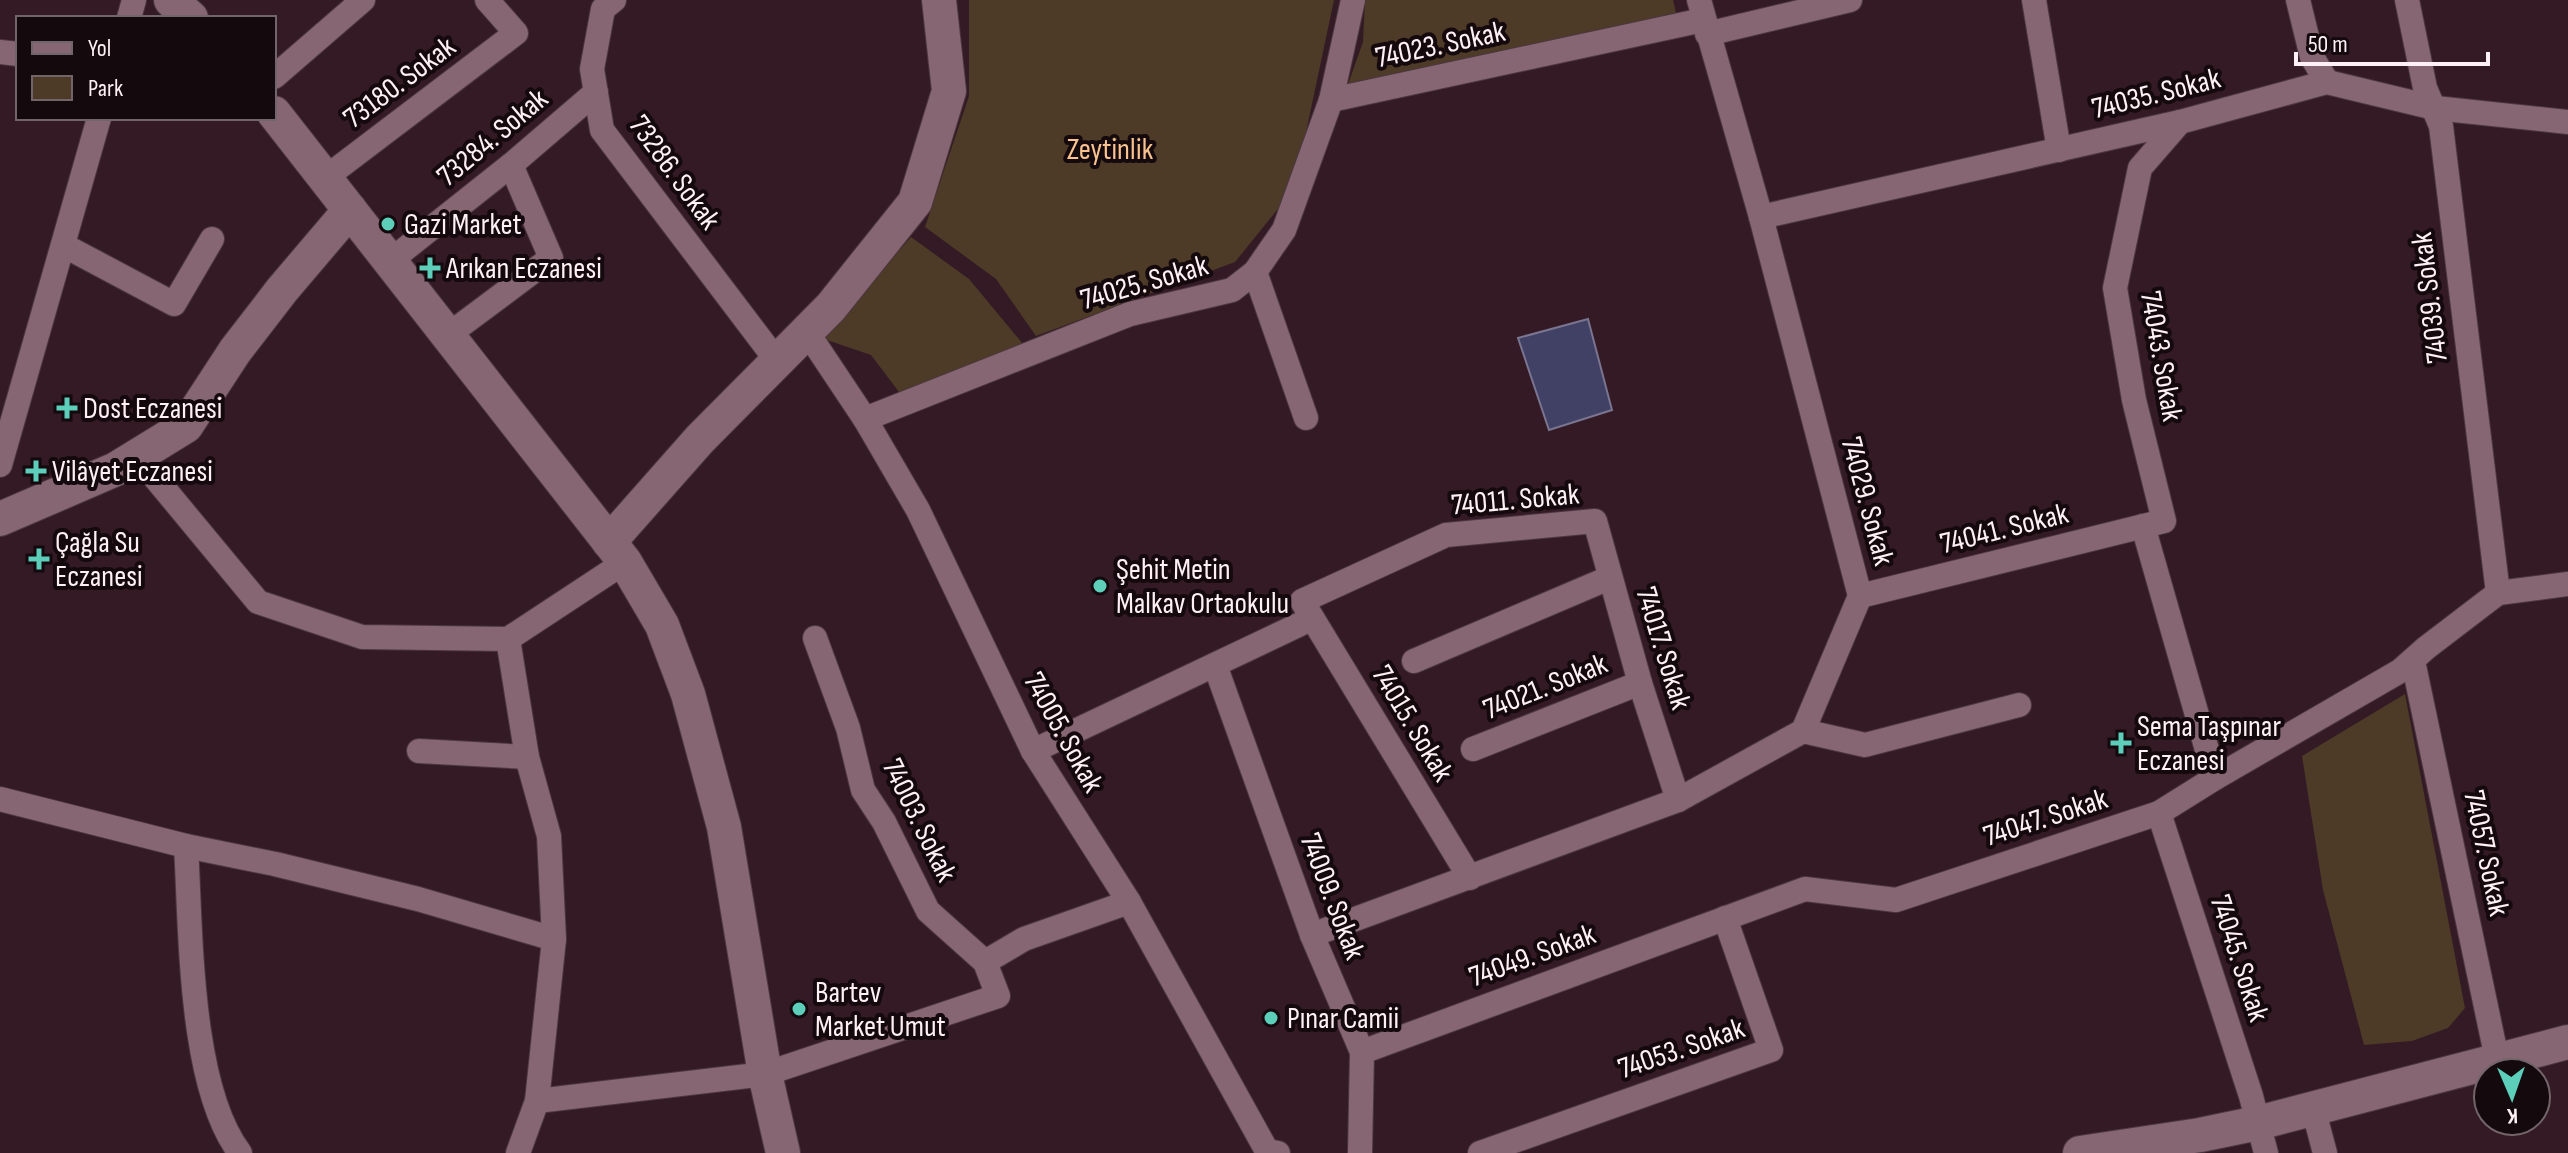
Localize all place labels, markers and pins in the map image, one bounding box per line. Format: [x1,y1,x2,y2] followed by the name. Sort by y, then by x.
[404,207,522,243] place label: Gazi Market
[379,215,397,233] marker: Gazi Market
[445,251,602,287] place label: Arıkan Eczanesi
[421,259,439,277] marker: Arıkan Eczanesi
[83,391,222,427] place label: Dost Eczanesi
[58,399,76,417] marker: Dost Eczanesi
[52,454,213,490] place label: Vilâyet Eczanesi
[27,462,45,480] marker: Vilâyet Eczanesi
[55,525,143,595] place label: Çağla Su Eczanesi
[30,550,48,568] marker: Çağla Su Eczanesi
[1116,552,1289,622] place label: Şehit Metin Malkav Ortaokulu
[1091,577,1109,595] marker: Şehit Metin Malkav Ortaokulu
[2137,709,2281,779] place label: Sema Taşpınar Eczanesi
[2112,734,2130,752] marker: Sema Taşpınar Eczanesi
[815,975,946,1045] place label: Bartev Market Umut
[790,1000,808,1018] marker: Bartev Market Umut
[1287,1001,1399,1037] place label: Pınar Camii
[1262,1009,1280,1027] marker: Pınar Camii

